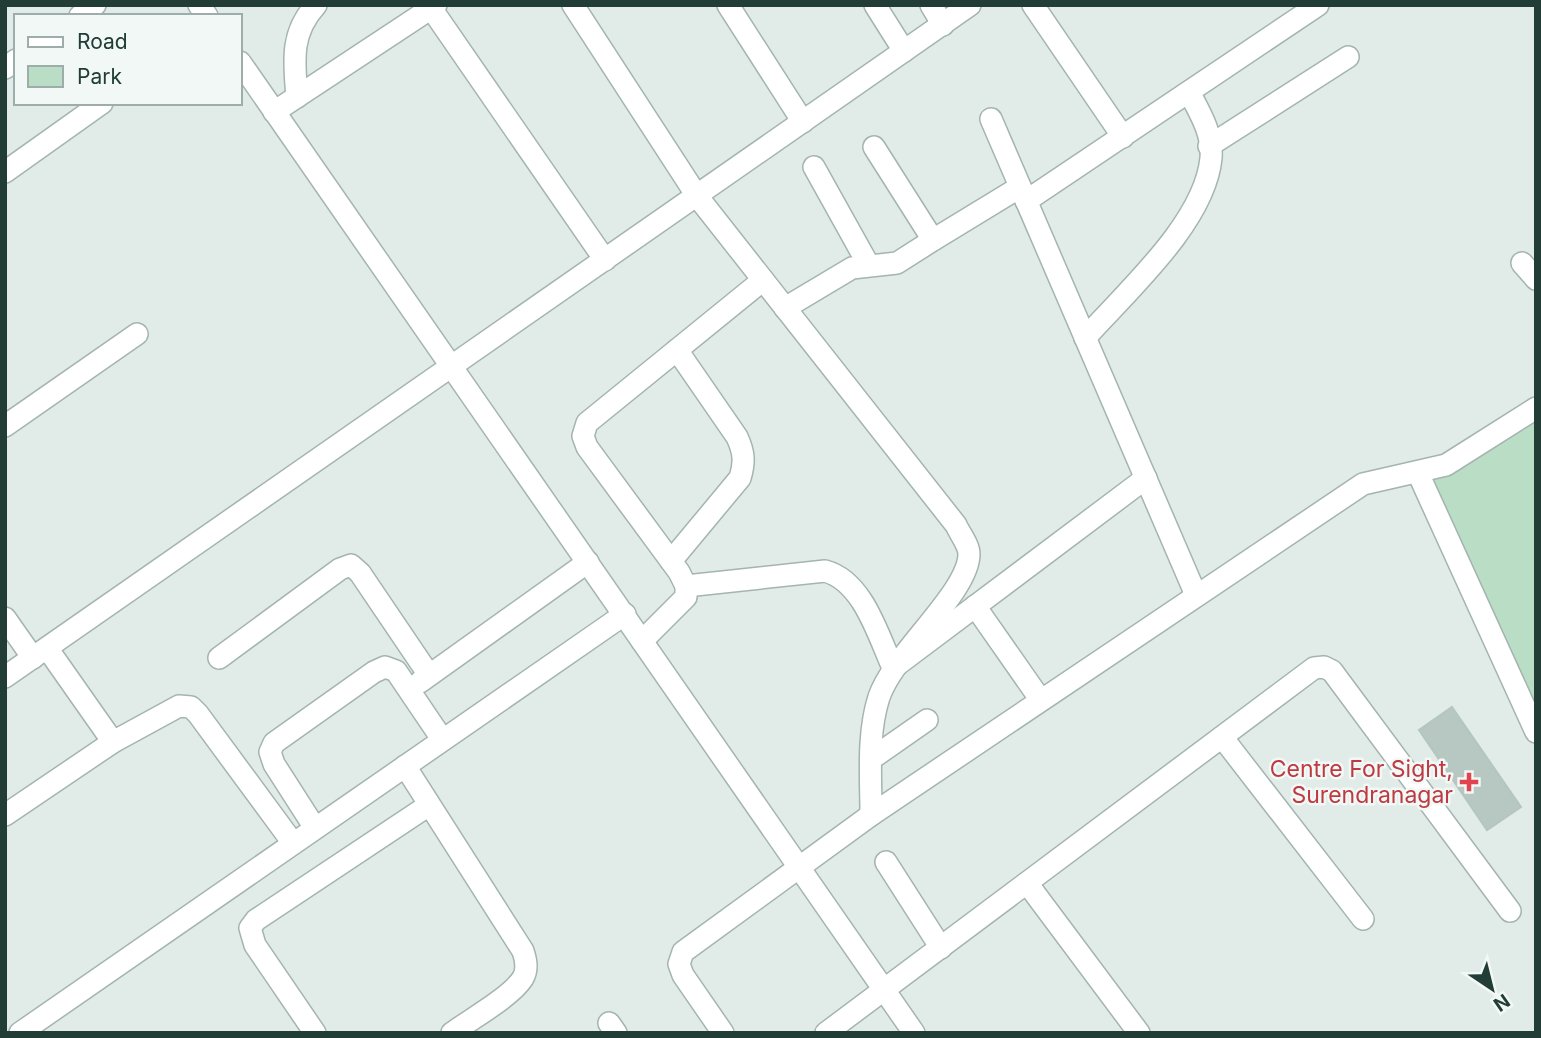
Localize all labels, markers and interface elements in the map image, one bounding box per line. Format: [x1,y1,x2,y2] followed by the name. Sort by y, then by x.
[14,14,242,105] legend
[77,29,128,54] text: Road
[77,64,122,89] text: Park
[1270,755,1453,809] place label: Centre For Sight, Surendranagar
[1459,772,1479,792] marker: Centre For Sight, Surendranagar
[1457,954,1527,1024] north arrow
[1489,989,1514,1016] text: N

